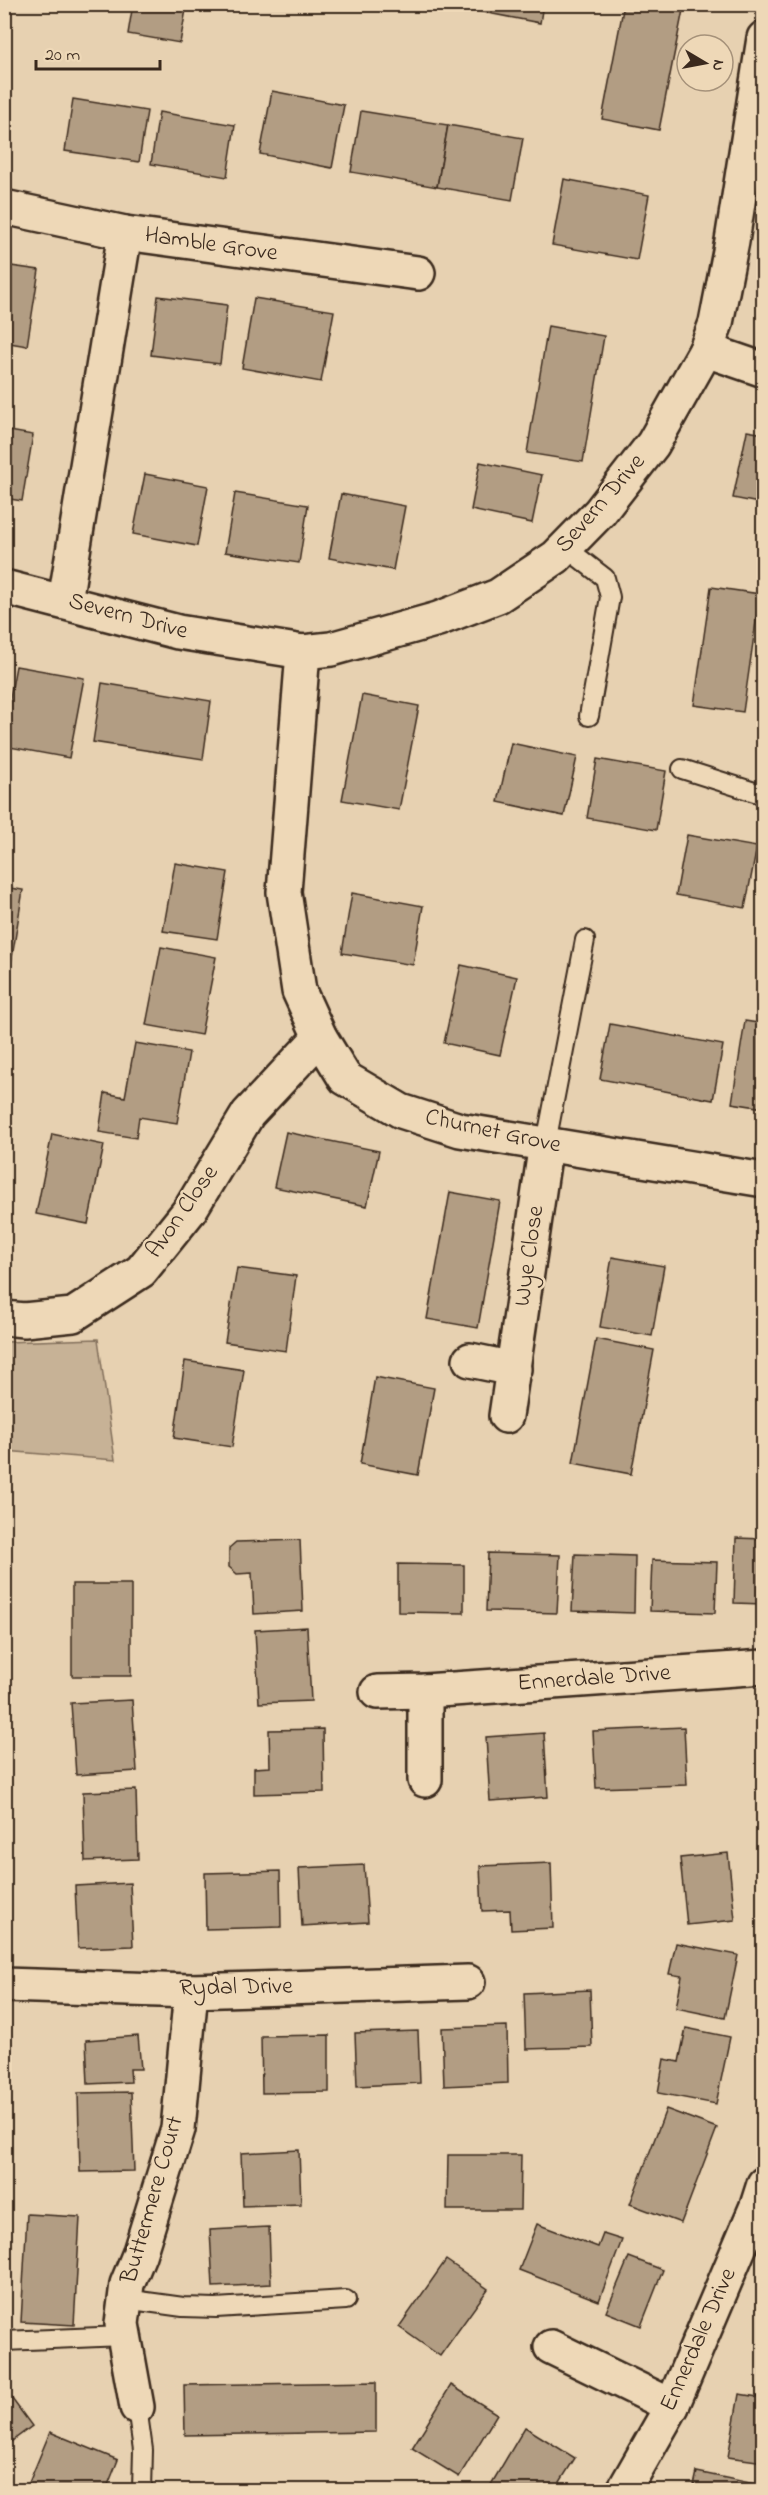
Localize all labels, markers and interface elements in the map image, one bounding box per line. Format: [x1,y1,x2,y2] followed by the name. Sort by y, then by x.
[36,33,160,71] scale bar
[675,33,735,93] north arrow
[45,43,80,69] text: 20 m
[705,58,731,73] text: N
[142,218,280,272] street label: Hamble Grove
[548,446,654,562] street label: Severn Drive
[64,584,192,650] street label: Severn Drive
[422,1101,564,1164] street label: Churnet Grove
[138,1158,228,1266] street label: Avon Close
[506,1203,555,1309] street label: Wye Close
[516,1656,672,1702] street label: Ennerdale Drive
[179,1970,294,2007] street label: Rydal Drive
[112,2112,194,2289] street label: Buttermere Court
[652,2262,746,2417] street label: Ennerdale Drive

